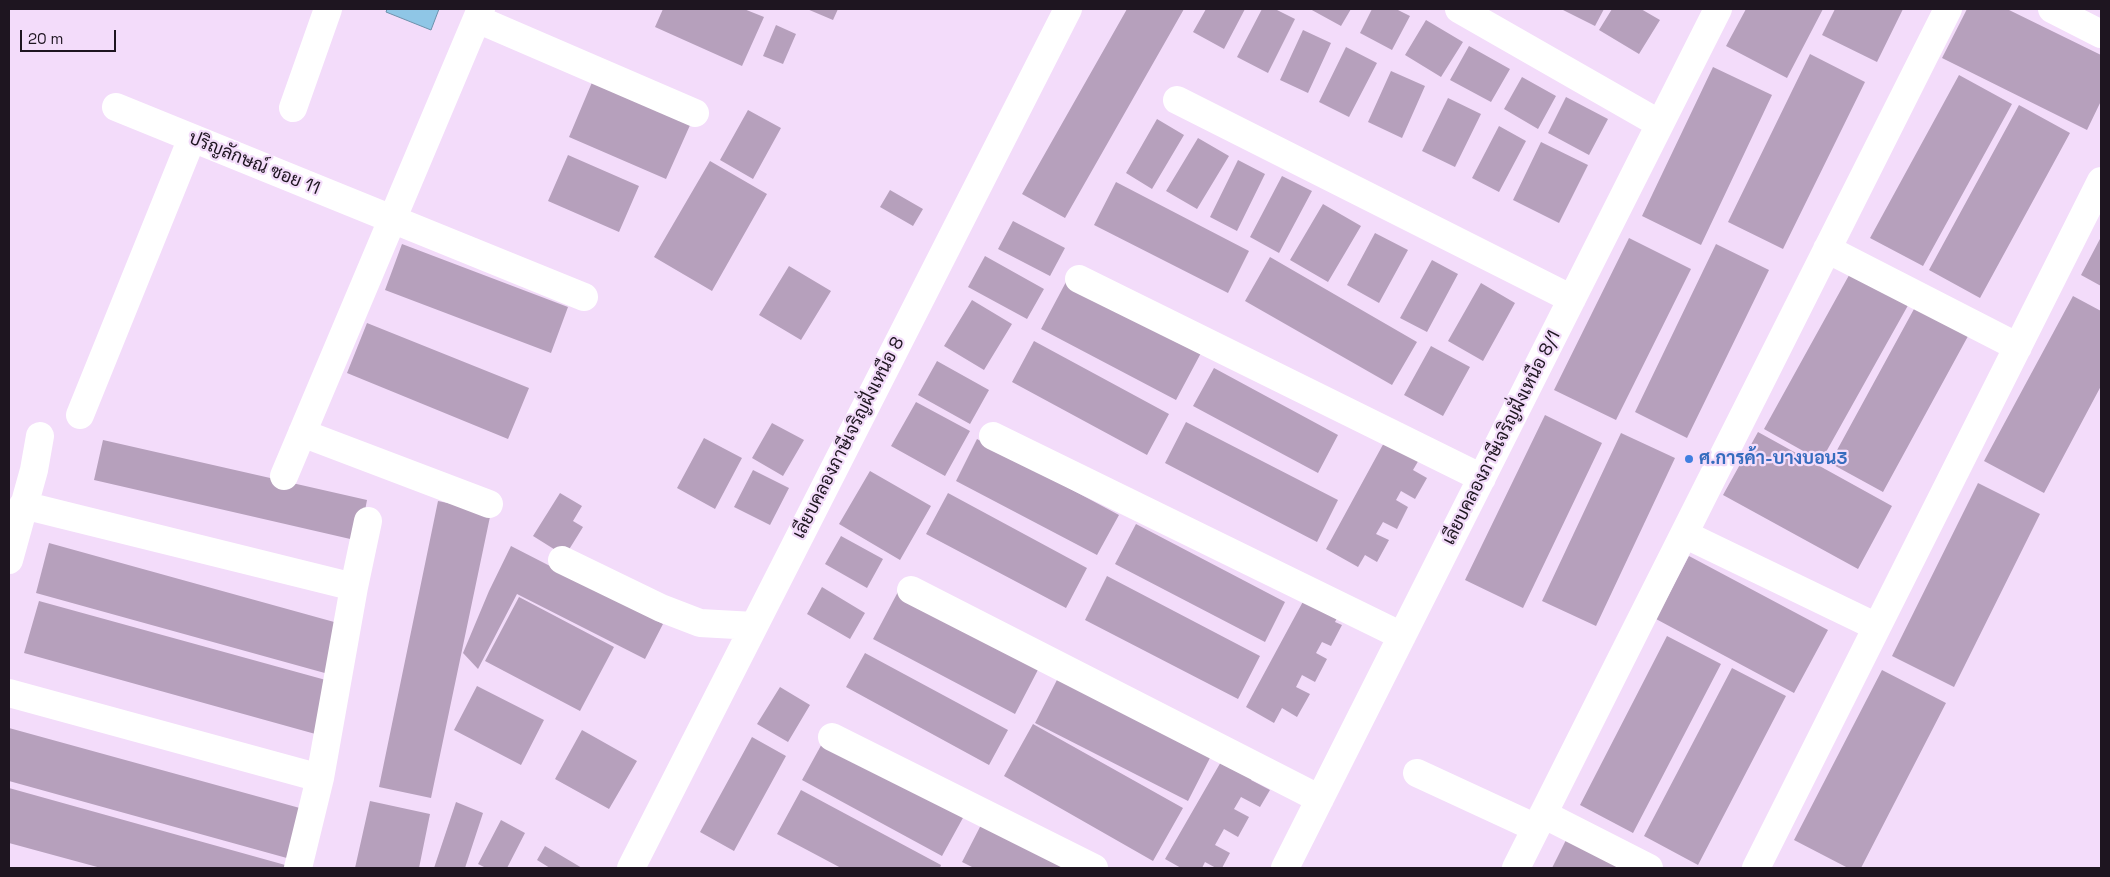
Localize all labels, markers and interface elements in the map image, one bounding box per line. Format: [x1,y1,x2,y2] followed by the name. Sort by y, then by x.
[22,20,119,52] scale bar
[28,29,63,48] text: 20 m
[185,128,323,200] street label: ปริญลักษณ์ ซอย 11
[1438,327,1566,549] street label: เลียบคลองภาษีเจริญฝั่งเหนือ 8/1
[789,334,909,542] street label: เลียบคลองภาษีเจริญฝั่งเหนือ 8
[1699,448,1847,470] place label: ศ.การค้า-บางบอน3
[1683,453,1695,465] marker: ศ.การค้า-บางบอน3

